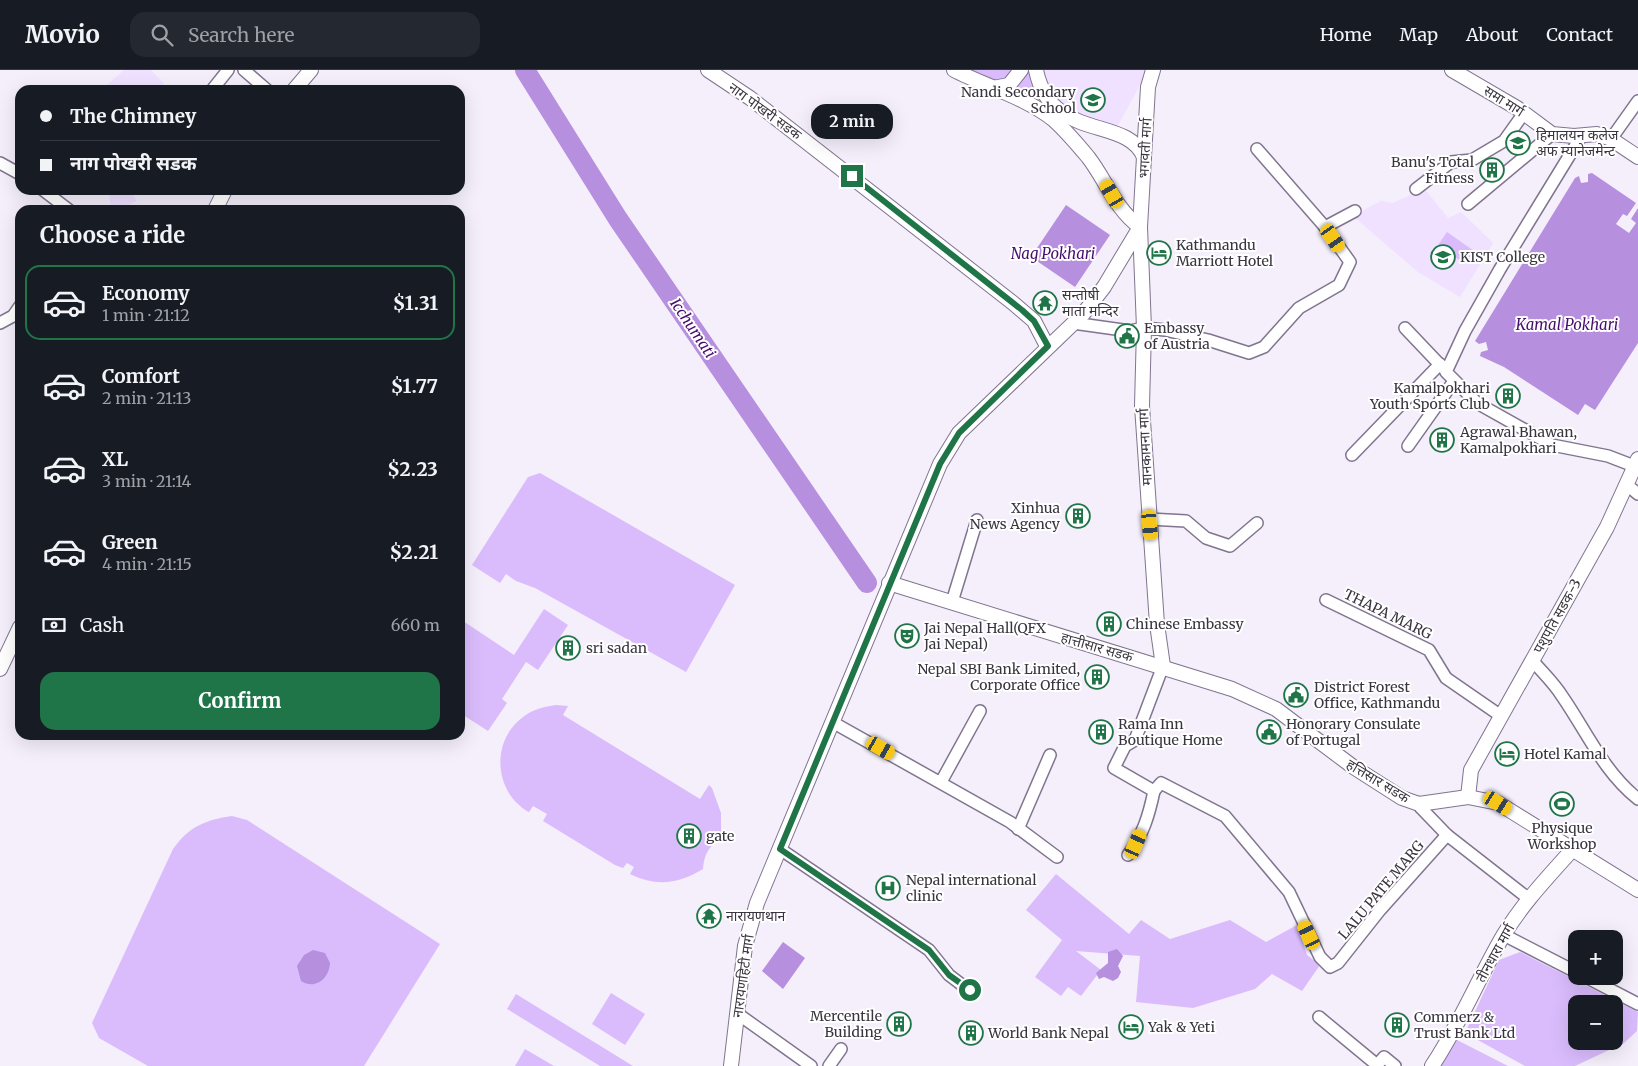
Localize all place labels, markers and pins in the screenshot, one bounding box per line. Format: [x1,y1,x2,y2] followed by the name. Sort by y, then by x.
[961,83,1077,117] place label: Nandi Secondary School
[1080,87,1106,113] school or university icon: Nandi Secondary School
[1536,126,1619,160] place label: हिमालयन कलेज अफ म्यानेजमेन्ट
[1505,130,1531,156] school or university icon: हिमालयन कलेज अफ म्यानेजमेन्ट
[1391,153,1475,187] place label: Banu's Total Fitness
[1479,157,1505,183] building icon: Banu's Total Fitness
[1176,236,1274,270] place label: Kathmandu Marriott Hotel
[1146,240,1172,266] hotel icon: Kathmandu Marriott Hotel
[1430,244,1456,270] school or university icon: KIST College
[1460,248,1545,266] place label: KIST College
[1062,286,1119,320] place label: सन्तोषी माता मन्दिर
[1032,290,1058,316] temple icon: सन्तोषी माता मन्दिर
[1144,319,1210,353] place label: Embassy of Austria
[1114,323,1140,349] public building icon: Embassy of Austria
[1369,379,1490,413] place label: Kamalpokhari Youth Sports Club
[1495,383,1521,409] building icon: Kamalpokhari Youth Sports Club
[1459,423,1577,457] place label: Agrawal Bhawan, Kamalpokhari
[1429,427,1455,453] building icon: Agrawal Bhawan, Kamalpokhari
[970,499,1061,533] place label: Xinhua News Agency
[1065,503,1091,529] building icon: Xinhua News Agency
[1096,611,1122,637] building icon: Chinese Embassy
[1126,615,1244,633] place label: Chinese Embassy
[923,619,1046,653] place label: Jai Nepal Hall(QFX Jai Nepal)
[894,623,920,649] theatre icon: Jai Nepal Hall(QFX Jai Nepal)
[555,635,581,661] building icon: sri sadan
[586,639,647,657] place label: sri sadan
[917,660,1080,694] place label: Nepal SBI Bank Limited, Corporate Office
[1084,664,1110,690] building icon: Nepal SBI Bank Limited, Corporate Office
[1314,678,1441,712] place label: District Forest Office, Kathmandu
[1283,682,1309,708] public building icon: District Forest Office, Kathmandu
[1118,715,1223,749] place label: Rama Inn Boutique Home
[1286,715,1420,749] place label: Honorary Consulate of Portugal
[1088,719,1114,745] building icon: Rama Inn Boutique Home
[1256,719,1282,745] public building icon: Honorary Consulate of Portugal
[1494,741,1520,767] hotel icon: Hotel Kamal
[1524,745,1607,763] place label: Hotel Kamal
[1549,791,1575,817] sports icon: Physique Workshop
[1527,819,1597,853] place label: Physique Workshop
[676,823,702,849] building icon: gate
[706,827,734,845] place label: gate
[906,871,1037,905] place label: Nepal international clinic
[875,875,901,901] hospital icon: Nepal international clinic
[696,903,722,929] temple icon: नारायणथान
[726,907,786,925] place label: नारायणथान
[810,1007,883,1041] place label: Mercentile Building
[1414,1008,1516,1042] place label: Commerz & Trust Bank Ltd
[886,1011,912,1037] building icon: Mercentile Building
[1384,1012,1410,1038] building icon: Commerz & Trust Bank Ltd
[1118,1014,1144,1040] hotel icon: Yak & Yeti
[1147,1018,1215,1036] place label: Yak & Yeti
[958,1020,984,1046] building icon: World Bank Nepal
[987,1024,1109,1042] place label: World Bank Nepal

